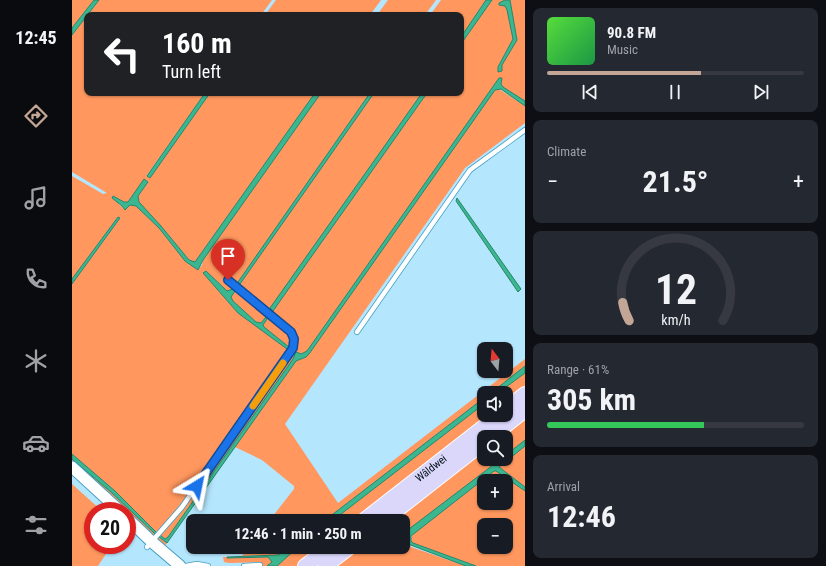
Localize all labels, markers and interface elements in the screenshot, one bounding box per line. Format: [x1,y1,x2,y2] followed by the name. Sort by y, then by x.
[607,24,656,42] text: 90.8 FM
[15,27,57,48] text: 12:45
[162,27,232,60] text: 160 m
[96,28,148,80] icon: left
[607,42,638,57] text: Music
[162,61,221,82] text: Turn left
[579,81,601,103] icon: previous
[664,81,686,103] icon: pause
[750,81,772,103] icon: next
[22,102,50,130] icon: directions
[547,144,586,159] text: Climate
[643,164,708,199] text: 21.5°
[547,169,558,194] text: −
[793,169,804,194] text: +
[22,184,50,212] icon: music
[211,239,245,280] pin
[217,245,239,267] icon: arrive
[22,265,50,293] icon: phone
[654,265,697,314] text: 12
[661,312,690,328] text: km/h
[477,342,513,378] north arrow
[477,342,513,554] map controls
[22,347,50,375] icon: climate
[547,362,609,377] text: Range · 61%
[547,382,636,417] text: 305 km
[477,386,513,422] button: sound
[22,429,50,457] icon: car
[477,430,513,466] button: search
[413,452,449,485] street label: Wâldwei
[176,465,218,507] position arrow
[477,474,513,510] button: +
[547,479,580,494] text: Arrival
[547,499,616,534] text: 12:46
[84,502,136,554] speed limit sign: 20
[22,511,50,539] icon: filters
[477,518,513,554] button: −
[234,525,362,543] text: 12:46 · 1 min · 250 m

